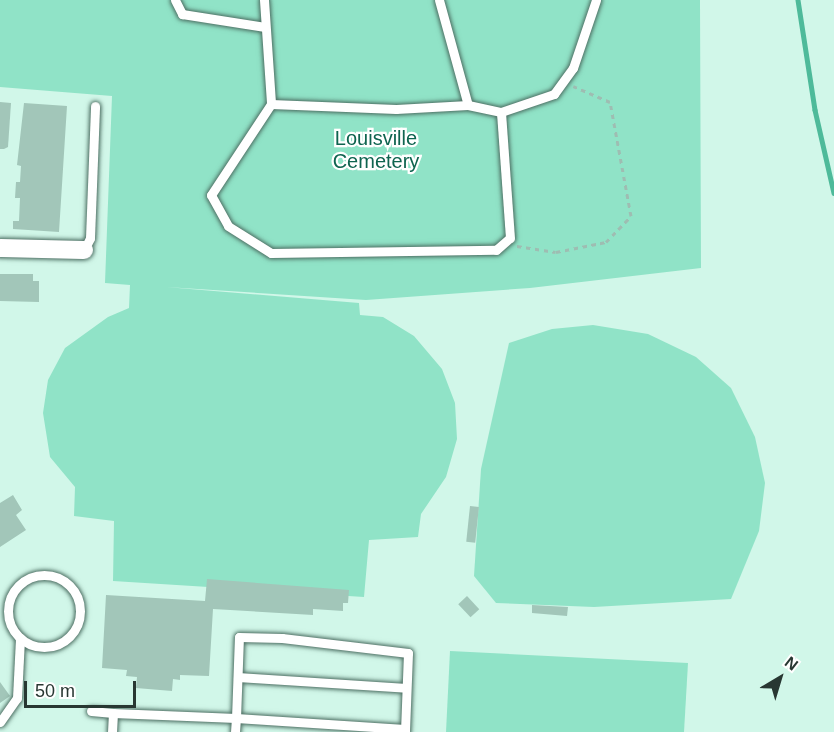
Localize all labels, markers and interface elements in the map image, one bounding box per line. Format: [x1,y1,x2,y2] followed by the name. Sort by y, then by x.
[333,126,419,173] park label: Louisville Cemetery
[750,648,810,708] north arrow
[782,653,801,674] text: N
[27,669,140,707] scale bar
[35,681,75,701] text: 50 m

